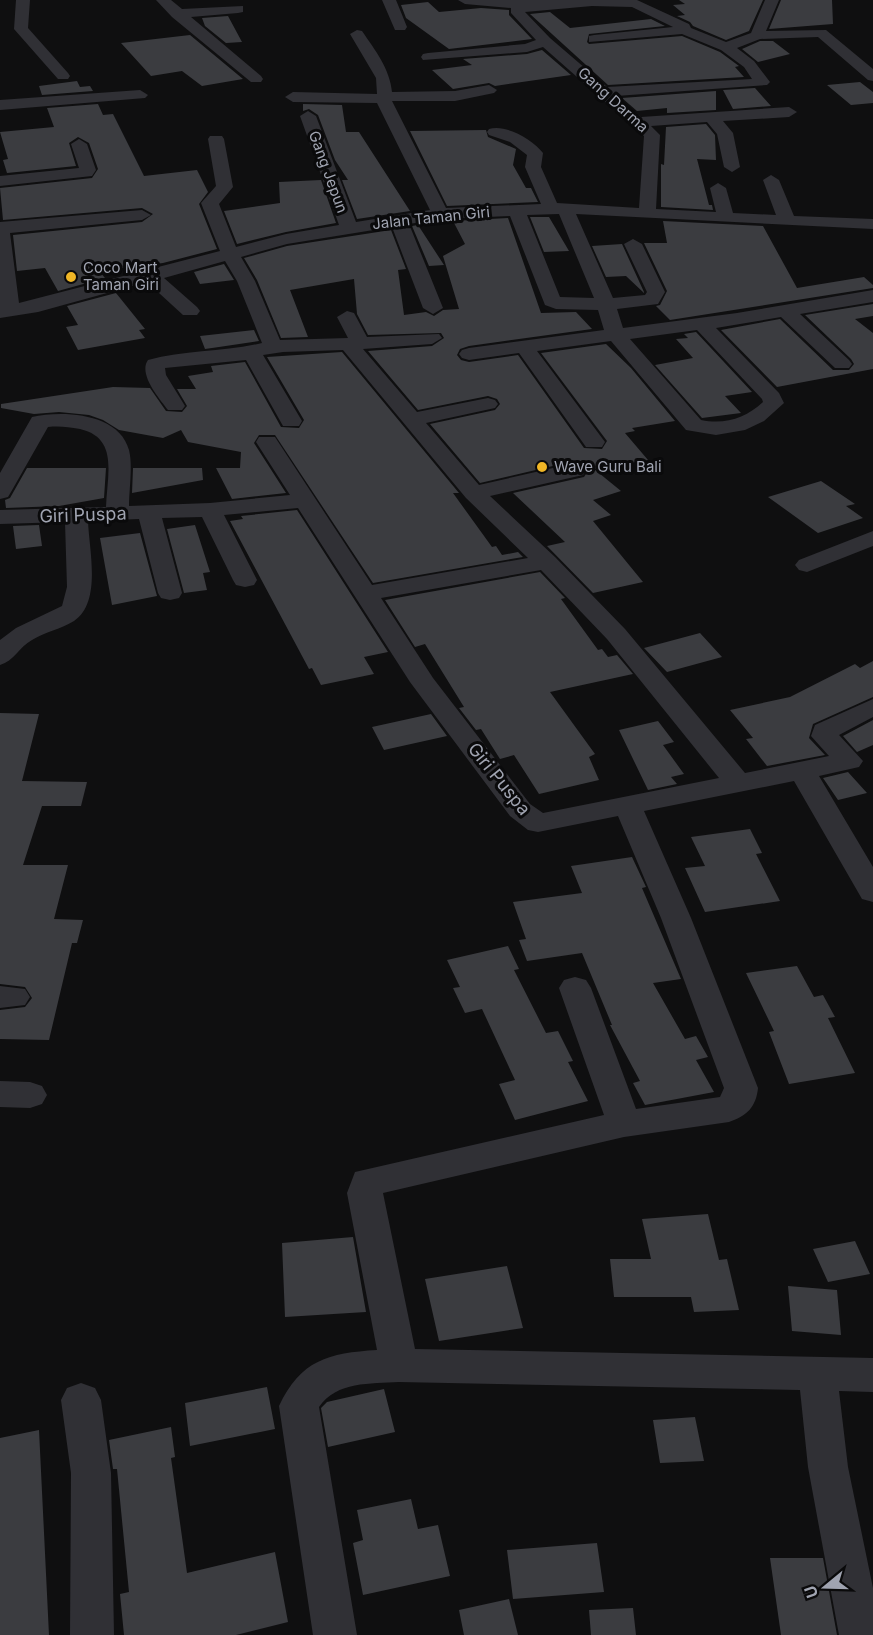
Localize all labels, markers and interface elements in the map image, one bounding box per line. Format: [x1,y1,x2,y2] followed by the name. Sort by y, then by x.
[574,63,653,136] street label: Gang Darma
[305,128,352,216] street label: Gang Jepun
[371,202,491,233] street label: Jalan Taman Giri
[83,258,159,294] place label: Coco Mart Taman Giri
[64,270,78,284] marker: Coco Mart Taman Giri
[554,457,662,476] place label: Wave Guru Bali
[535,460,549,474] marker: Wave Guru Bali
[39,502,127,527] street label: Giri Puspa
[464,738,535,819] street label: Giri Puspa
[795,1557,855,1617] north arrow
[799,1583,822,1601] text: U

